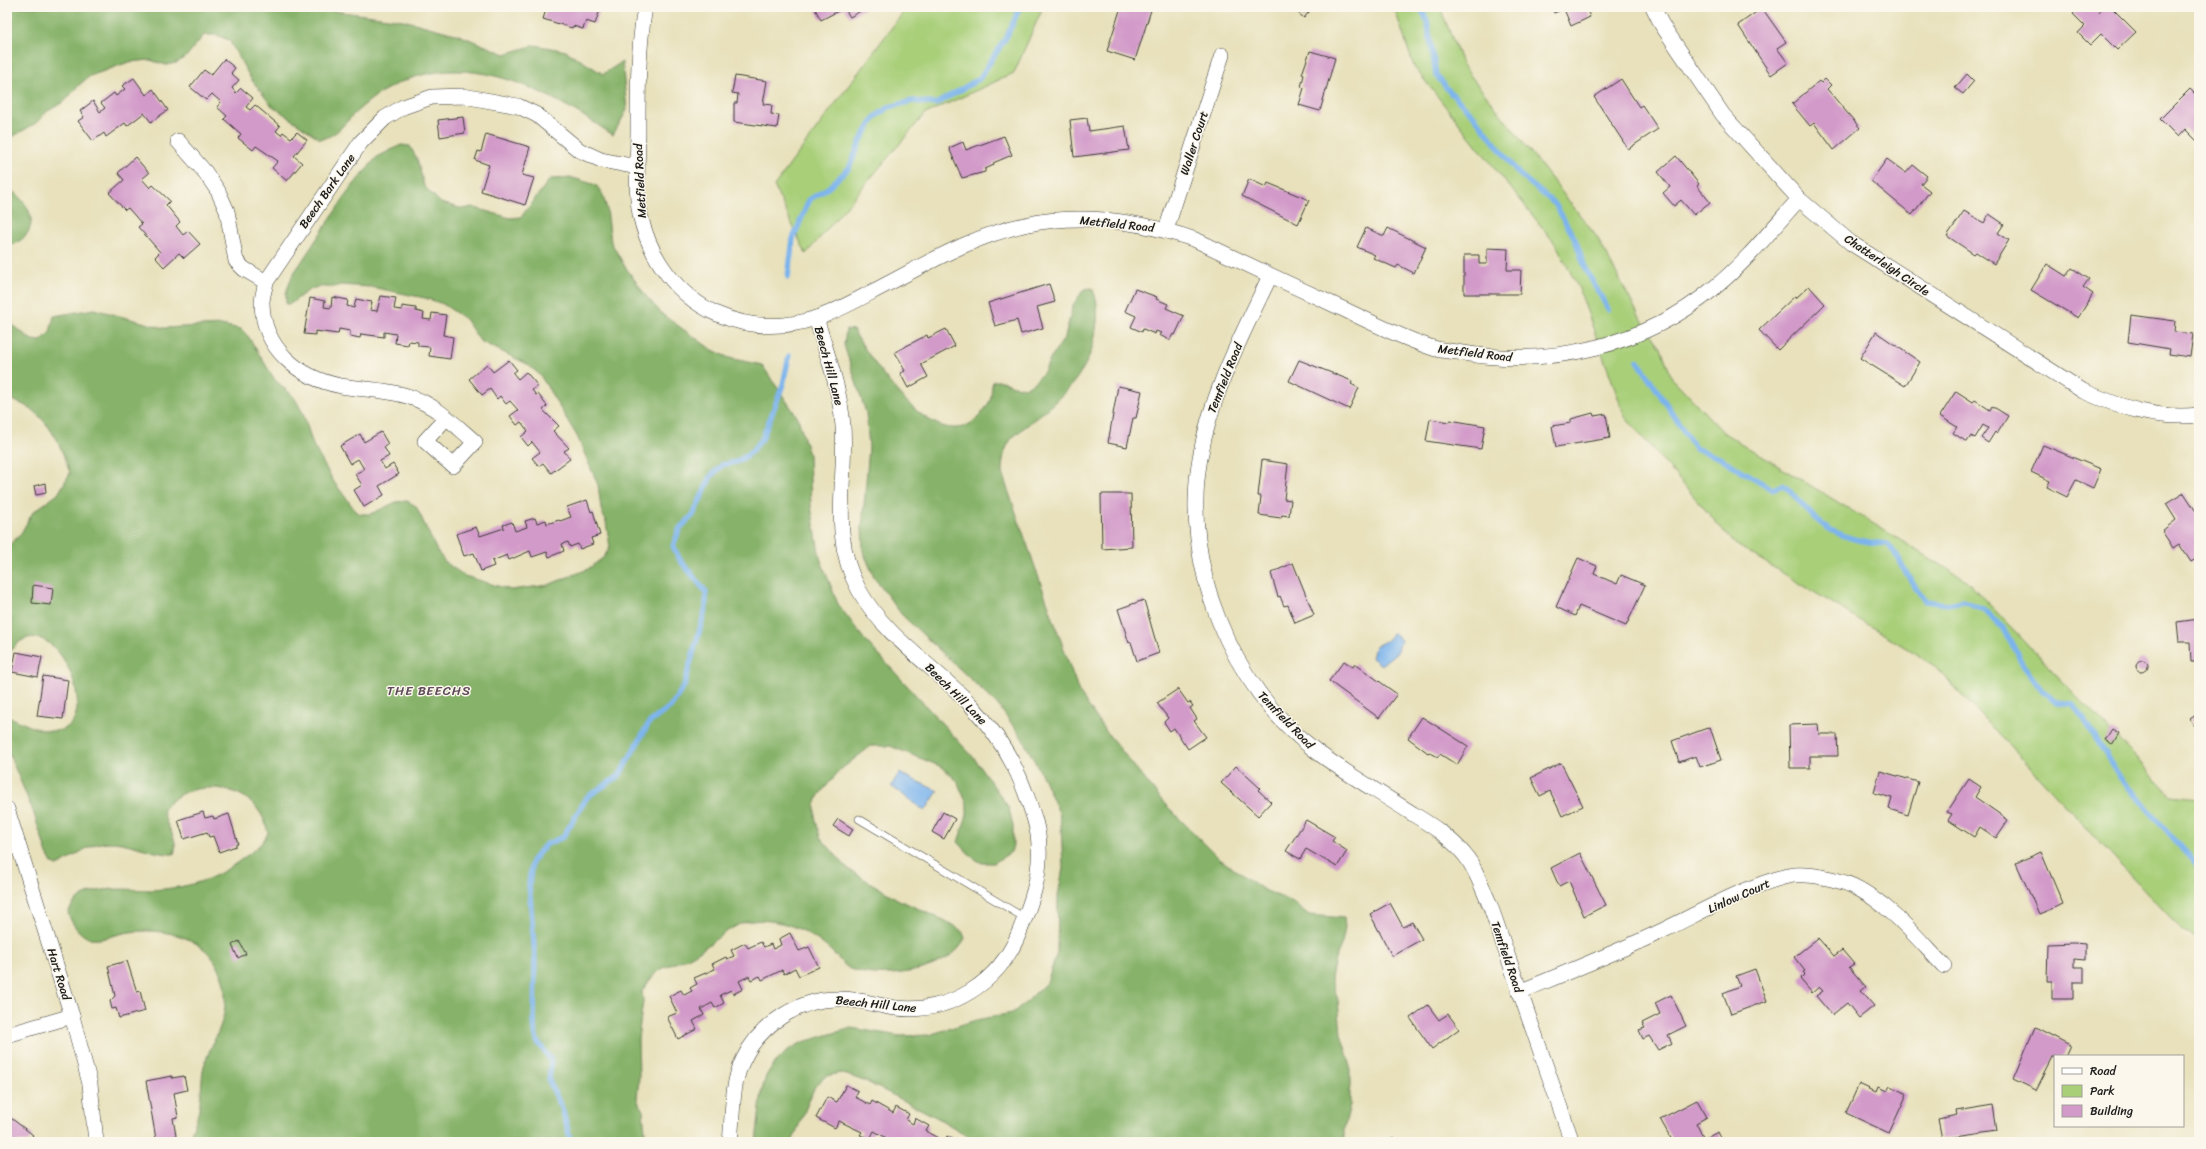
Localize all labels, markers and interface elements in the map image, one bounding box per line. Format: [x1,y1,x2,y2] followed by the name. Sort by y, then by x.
[1173,108,1215,178] street label: Waller Court
[627,141,653,219] street label: Metfield Road
[293,149,361,233] street label: Beech Bark Lane
[1079,209,1157,239] street label: Metfield Road
[1840,228,1935,302] street label: Chatterleigh Circle
[808,324,850,408] street label: Beech Hill Lane
[1201,338,1250,417] street label: Temfield Road
[1437,338,1515,369] street label: Metfield Road
[919,657,993,731] street label: Beech Hill Lane
[387,679,471,702] district label: THE BEECHS
[1252,686,1321,756] street label: Temfield Road
[1704,872,1774,920] street label: Linlow Court
[1484,918,1530,997] street label: Temfield Road
[41,945,78,1003] street label: Hart Road
[834,989,918,1019] street label: Beech Hill Lane
[2054,1055,2184,1127] legend
[2090,1060,2117,1082] text: Road
[2090,1080,2115,1102] text: Park
[2090,1100,2133,1122] text: Building

